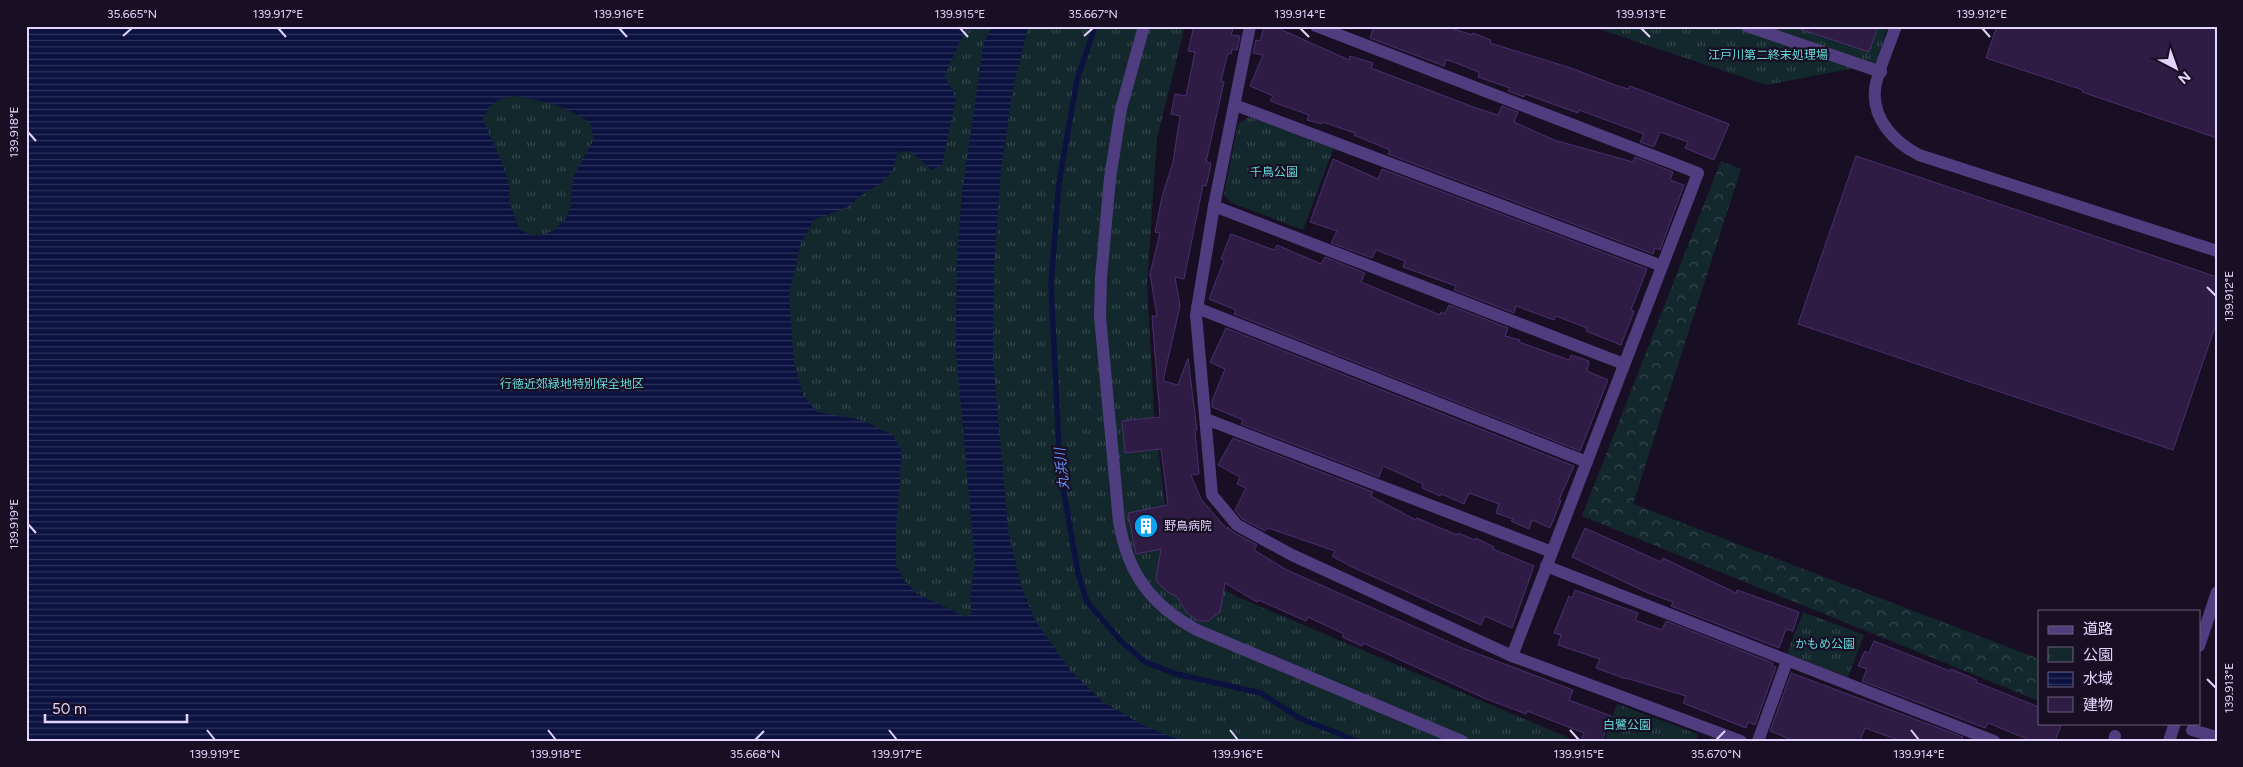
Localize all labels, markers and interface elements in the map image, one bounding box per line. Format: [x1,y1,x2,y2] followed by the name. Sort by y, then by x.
[107,7,157,21] text: 35.665°N
[253,7,303,21] text: 139.917°E
[594,7,644,21] text: 139.916°E
[935,7,985,21] text: 139.915°E
[1068,7,1118,21] text: 35.667°N
[1274,7,1326,21] text: 139.914°E
[1616,7,1666,21] text: 139.913°E
[1957,7,2007,21] text: 139.912°E
[2150,42,2200,92] north arrow
[1708,48,1828,62] park label: 江戸川第二終末処理場
[2175,67,2194,87] text: N
[7,106,21,158] text: 139.918°E
[1250,165,1298,179] park label: 千鳥公園
[2222,271,2236,321] text: 139.912°E
[500,377,644,391] park label: 行徳近郊緑地特別保全地区
[1051,445,1073,491] water label: 丸浜川
[7,499,21,549] text: 139.919°E
[1133,513,1159,539] building icon: 野鳥病院
[1164,519,1212,533] place label: 野鳥病院
[2038,610,2200,724] legend
[2083,620,2113,638] text: 道路
[1795,637,1855,651] park label: かもめ公園
[2083,646,2113,664] text: 公園
[2222,663,2236,713] text: 139.913°E
[2083,670,2113,688] text: 水域
[45,692,188,724] scale bar
[2083,696,2113,714] text: 建物
[52,700,87,718] text: 50 m
[1603,718,1651,732] park label: 白鷺公園
[190,747,240,761] text: 139.919°E
[530,747,582,761] text: 139.918°E
[730,747,780,761] text: 35.668°N
[872,747,922,761] text: 139.917°E
[1213,747,1263,761] text: 139.916°E
[1554,747,1604,761] text: 139.915°E
[1691,747,1741,761] text: 35.670°N
[1893,747,1945,761] text: 139.914°E

